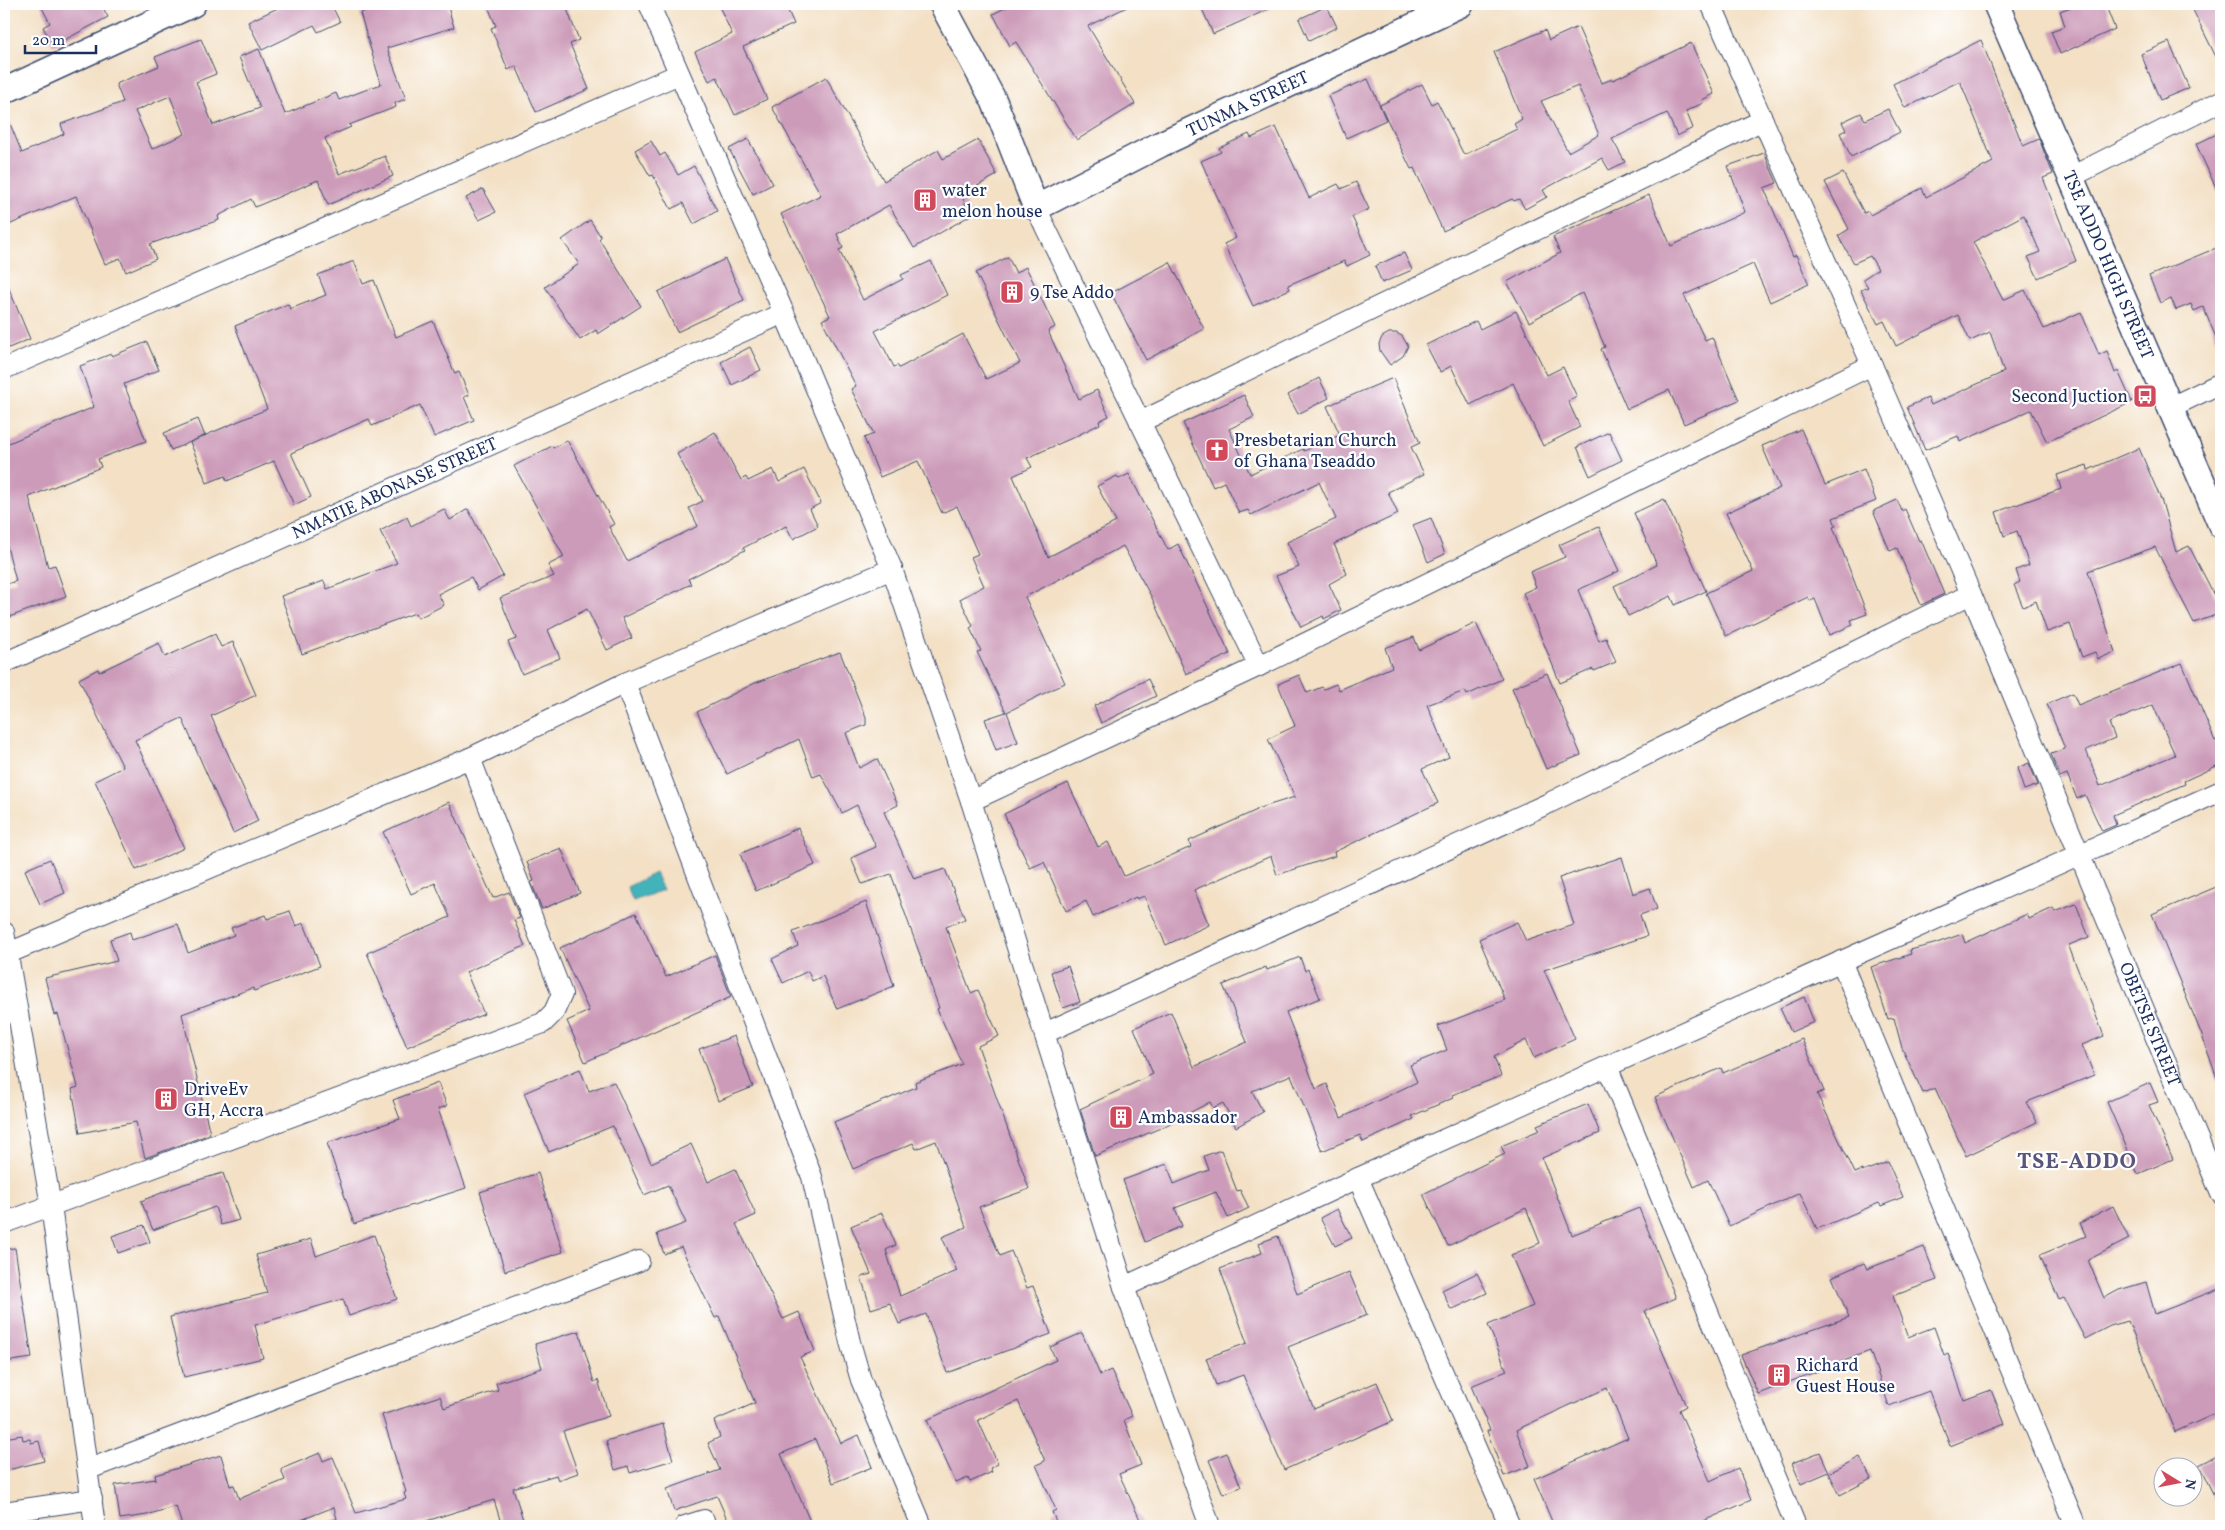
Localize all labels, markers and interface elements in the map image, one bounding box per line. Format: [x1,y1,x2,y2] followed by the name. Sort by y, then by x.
[25,22,96,54] scale bar
[32,31,65,52] text: 20 m
[1183,65,1314,144] street label: TUNMA STREET
[2055,167,2159,364] street label: TSE ADDO HIGH STREET
[942,179,1042,225] place label: water melon house
[912,187,938,213] building icon: water melon house
[999,279,1025,305] building icon: 9 Tse Addo
[1030,281,1114,306] place label: 9 Tse Addo
[2132,383,2158,409] bus stop icon: Second Juction
[2011,385,2128,410] place label: Second Juction
[1234,429,1397,475] place label: Presbetarian Church of Ghana Tseaddo
[288,432,502,546] street label: NMATIE ABONASE STREET
[1204,437,1230,463] church icon: Presbetarian Church of Ghana Tseaddo
[2112,959,2186,1091] street label: OBETSE STREET
[184,1078,264,1124] place label: DriveEv GH, Accra
[153,1086,179,1112] building icon: DriveEv GH, Accra
[1108,1104,1134,1130] building icon: Ambassador
[1138,1106,1238,1131] place label: Ambassador
[2017,1147,2137,1178] district label: TSE-ADDO
[1796,1354,1895,1400] place label: Richard Guest House
[1766,1362,1792,1388] building icon: Richard Guest House
[2152,1458,2202,1508] north arrow
[2179,1477,2200,1491] text: N

